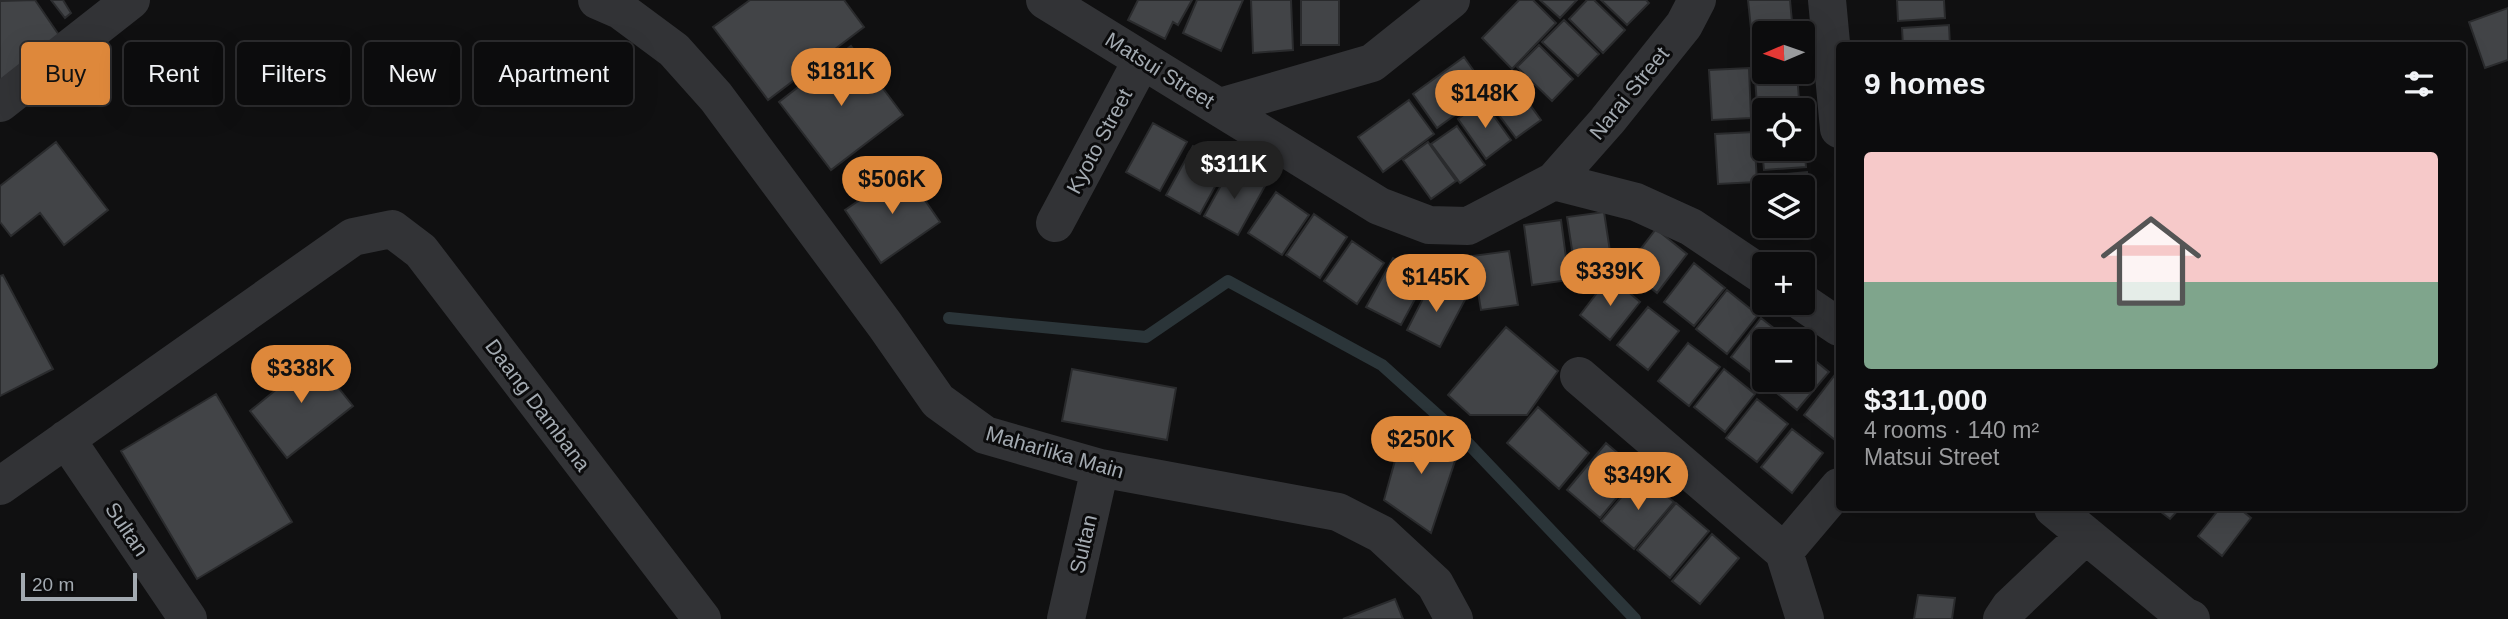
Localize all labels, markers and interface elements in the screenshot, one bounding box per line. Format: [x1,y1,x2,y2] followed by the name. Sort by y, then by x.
[1752,21,1815,84] north arrow
[1752,21,1815,392] map controls
[1101,27,1219,113] street label: Matsui Street
[21,42,110,105] chip: Buy
[124,42,223,105] chip: Rent
[237,42,350,105] chip: Filters
[364,42,460,105] chip: New
[474,42,633,105] chip: Apartment
[1585,42,1673,144] street label: Narai Street
[792,48,890,108] pin: $181K
[807,58,875,84] text: $181K
[2400,65,2438,103] icon: filters
[1864,67,1986,100] text: 9 homes
[1436,71,1534,130] pin: $148K
[1451,80,1519,106] text: $148K
[1062,84,1136,197] street label: Kyoto Street
[1752,98,1815,161] button: locate
[1185,142,1283,201] pin: $311K
[1201,151,1267,177] text: $311K
[843,156,941,216] pin: $506K
[858,166,926,192] text: $506K
[1752,175,1815,238] button: layers
[2088,198,2214,324] icon: home
[1561,248,1659,308] pin: $339K
[1752,252,1815,315] button: +
[1387,254,1485,314] pin: $145K
[1576,258,1644,284] text: $339K
[1402,264,1470,290] text: $145K
[1752,329,1815,392] button: −
[481,335,595,476] street label: Daang Dambana
[252,346,350,405] pin: $338K
[267,355,335,381] text: $338K
[1864,383,1987,416] text: $311,000
[1372,416,1470,476] pin: $250K
[1864,417,2039,443] text: 4 rooms · 140 m²
[983,421,1127,483] street label: Maharlika Main
[1387,426,1455,452] text: $250K
[1864,444,2000,470] text: Matsui Street
[1589,452,1687,512] pin: $349K
[1604,462,1672,488] text: $349K
[101,498,153,560] street label: Sultan
[1065,512,1101,576] street label: Sultan
[21,570,136,602] scale bar
[32,574,74,595] text: 20 m

